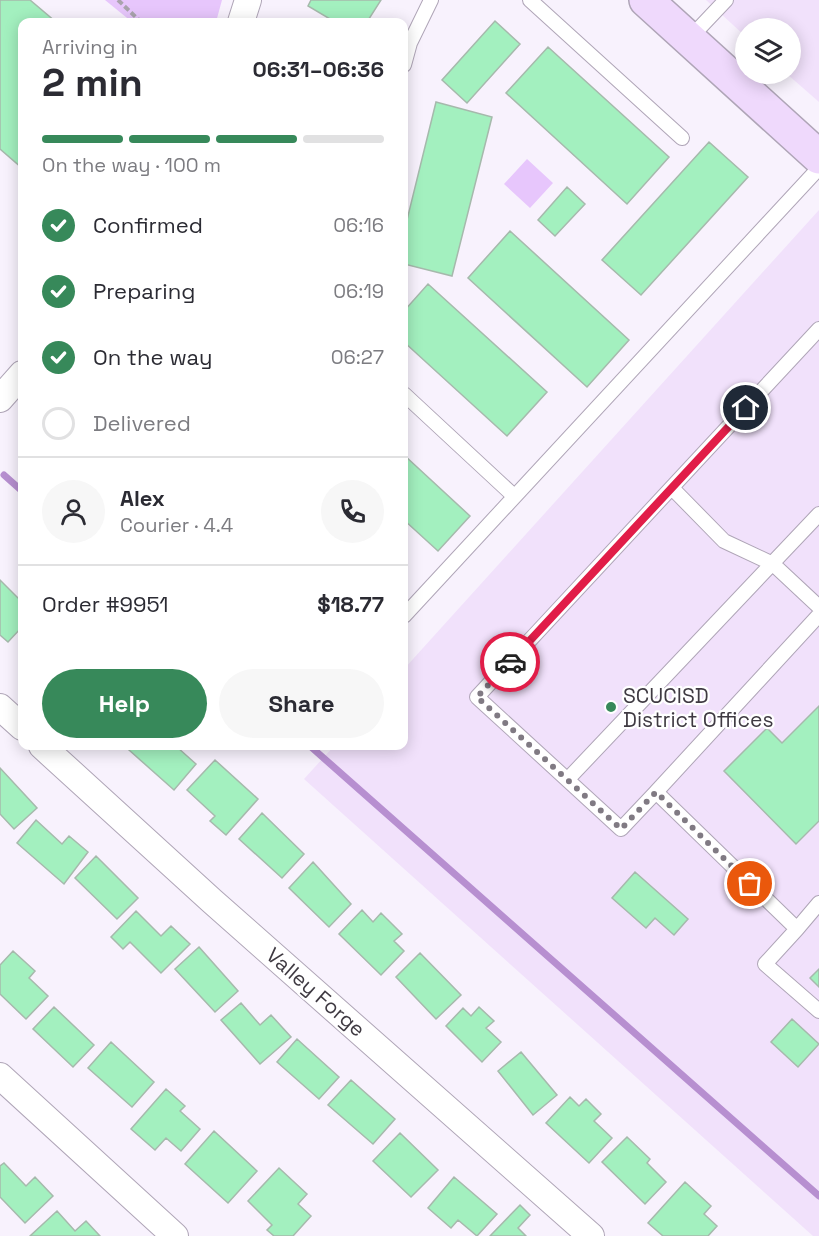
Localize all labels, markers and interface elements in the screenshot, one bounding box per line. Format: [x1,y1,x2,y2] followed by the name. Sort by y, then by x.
[735,18,801,84] map controls
[735,18,801,84] button: layers
[42,34,138,60] text: Arriving in
[252,55,384,83] text: 06:31–06:36
[42,58,143,107] text: 2 min
[42,152,221,178] text: On the way · 100 m
[42,209,75,242] icon: check
[93,211,203,239] text: Confirmed
[333,212,384,238] text: 06:16
[42,275,75,308] icon: check
[93,277,195,305] text: Preparing
[333,278,384,304] text: 06:19
[42,341,75,374] icon: check
[93,343,212,371] text: On the way
[331,344,384,370] text: 06:27
[720,382,771,433] pin
[729,391,762,424] icon: home
[93,409,191,437] text: Delivered
[42,480,105,543] button: person
[321,480,384,543] button: phone
[120,484,165,512] text: Alex
[120,512,233,538] text: Courier · 4.4
[42,590,169,618] text: Order #9951
[317,590,384,618] text: $18.77
[480,632,540,692] courier
[494,646,527,679] icon: car
[42,669,207,738] button: Help
[219,669,384,738] button: Share
[623,682,774,733] place label: SCUCISD District Offices
[604,700,618,714] marker: SCUCISD District Offices
[724,858,775,909] pin
[733,867,766,900] icon: bag
[261,941,371,1043] street label: Valley Forge

